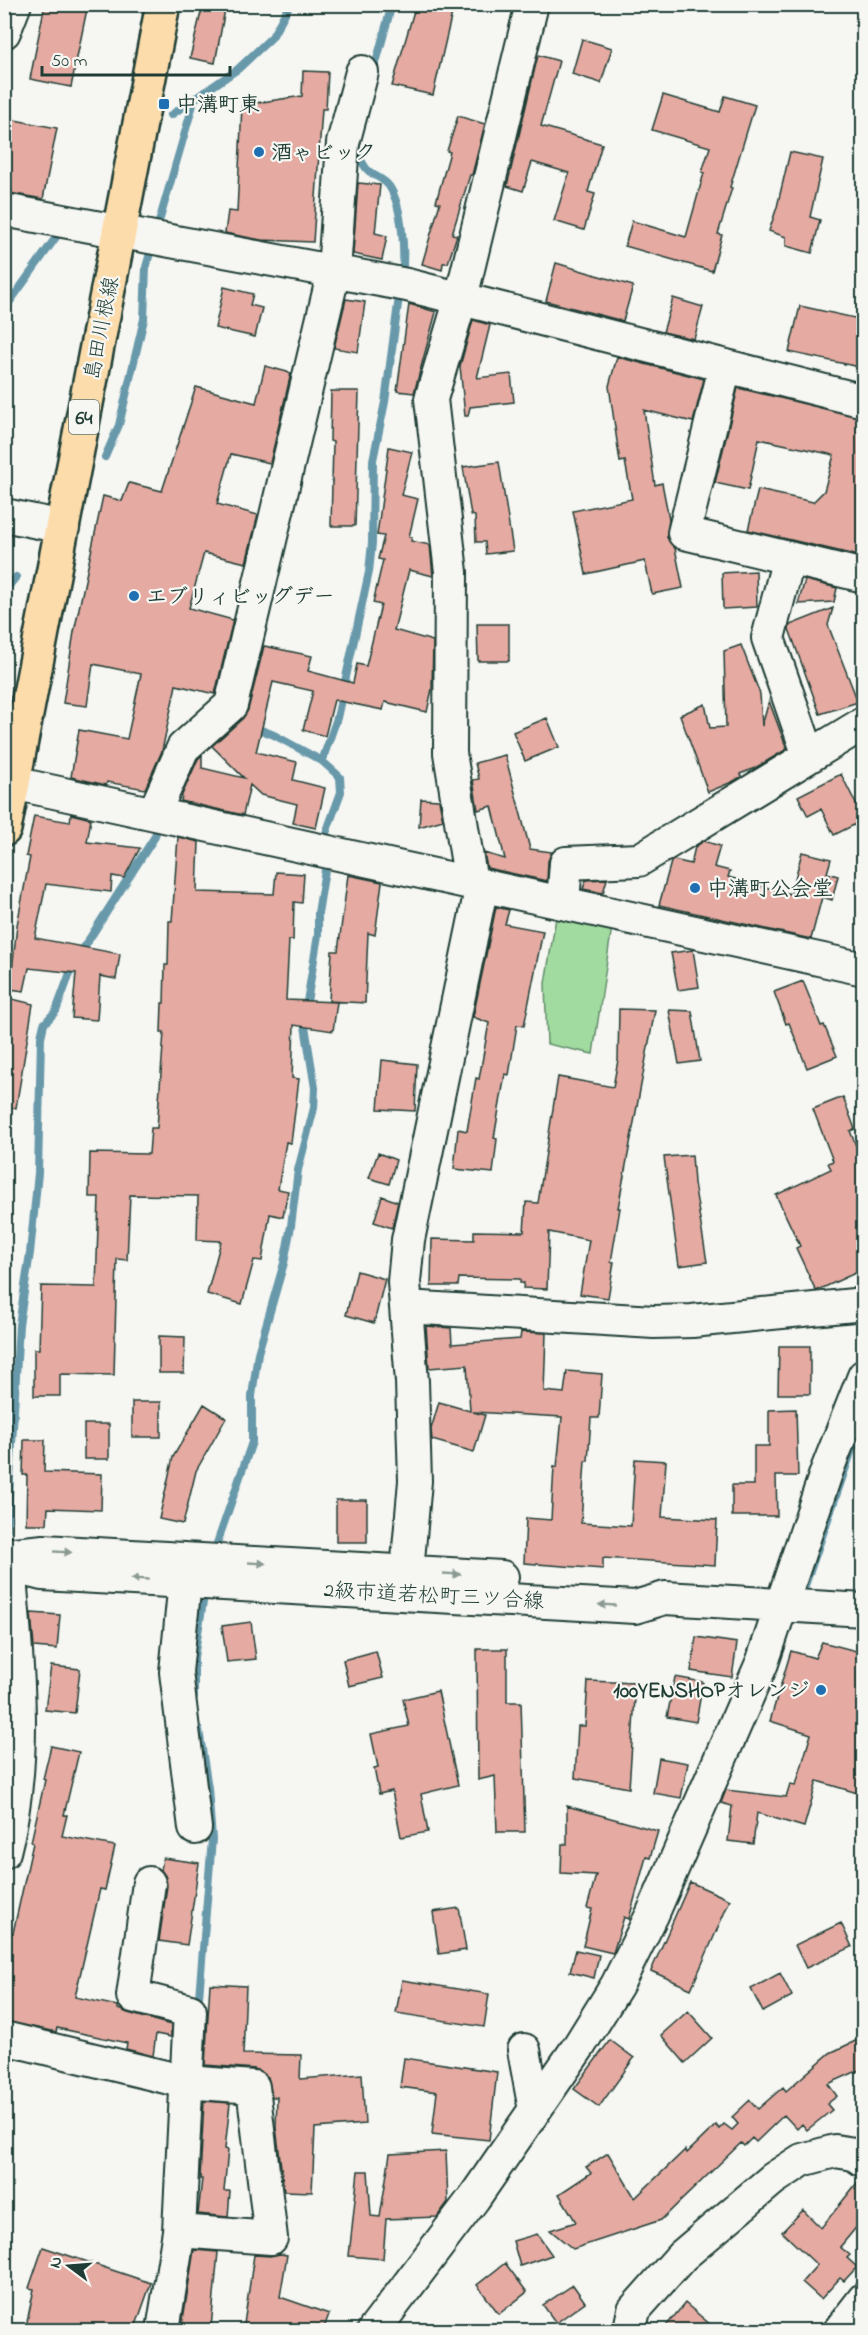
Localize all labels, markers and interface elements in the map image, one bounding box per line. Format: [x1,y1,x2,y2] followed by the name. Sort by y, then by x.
[42,39,230,77] scale bar
[51,49,88,75] text: 50 m
[176,91,260,121] place label: 中溝町東
[157,97,171,111] marker: 中溝町東
[271,139,376,169] place label: 酒ゃビック
[252,145,266,159] marker: 酒ゃビック
[78,274,128,383] street label: 島田川根線
[69,400,99,434] road number: 64
[146,583,335,613] place label: エブリィビッグデー
[127,589,141,603] marker: エブリィビッグデー
[707,875,833,905] place label: 中溝町公会堂
[688,881,702,895] marker: 中溝町公会堂
[53,1547,72,1556] one-way arrow
[248,1559,267,1568] one-way arrow
[443,1570,462,1579] one-way arrow
[131,1574,150,1584] one-way arrow
[323,1576,545,1618] street label: 2級市道若松町三ツ合線
[598,1600,617,1610] one-way arrow
[613,1677,809,1707] place label: 100YENSHOPオレンジ
[814,1683,828,1697] marker: 100YENSHOPオレンジ
[39,2236,99,2296] north arrow
[43,2254,70,2271] text: N

